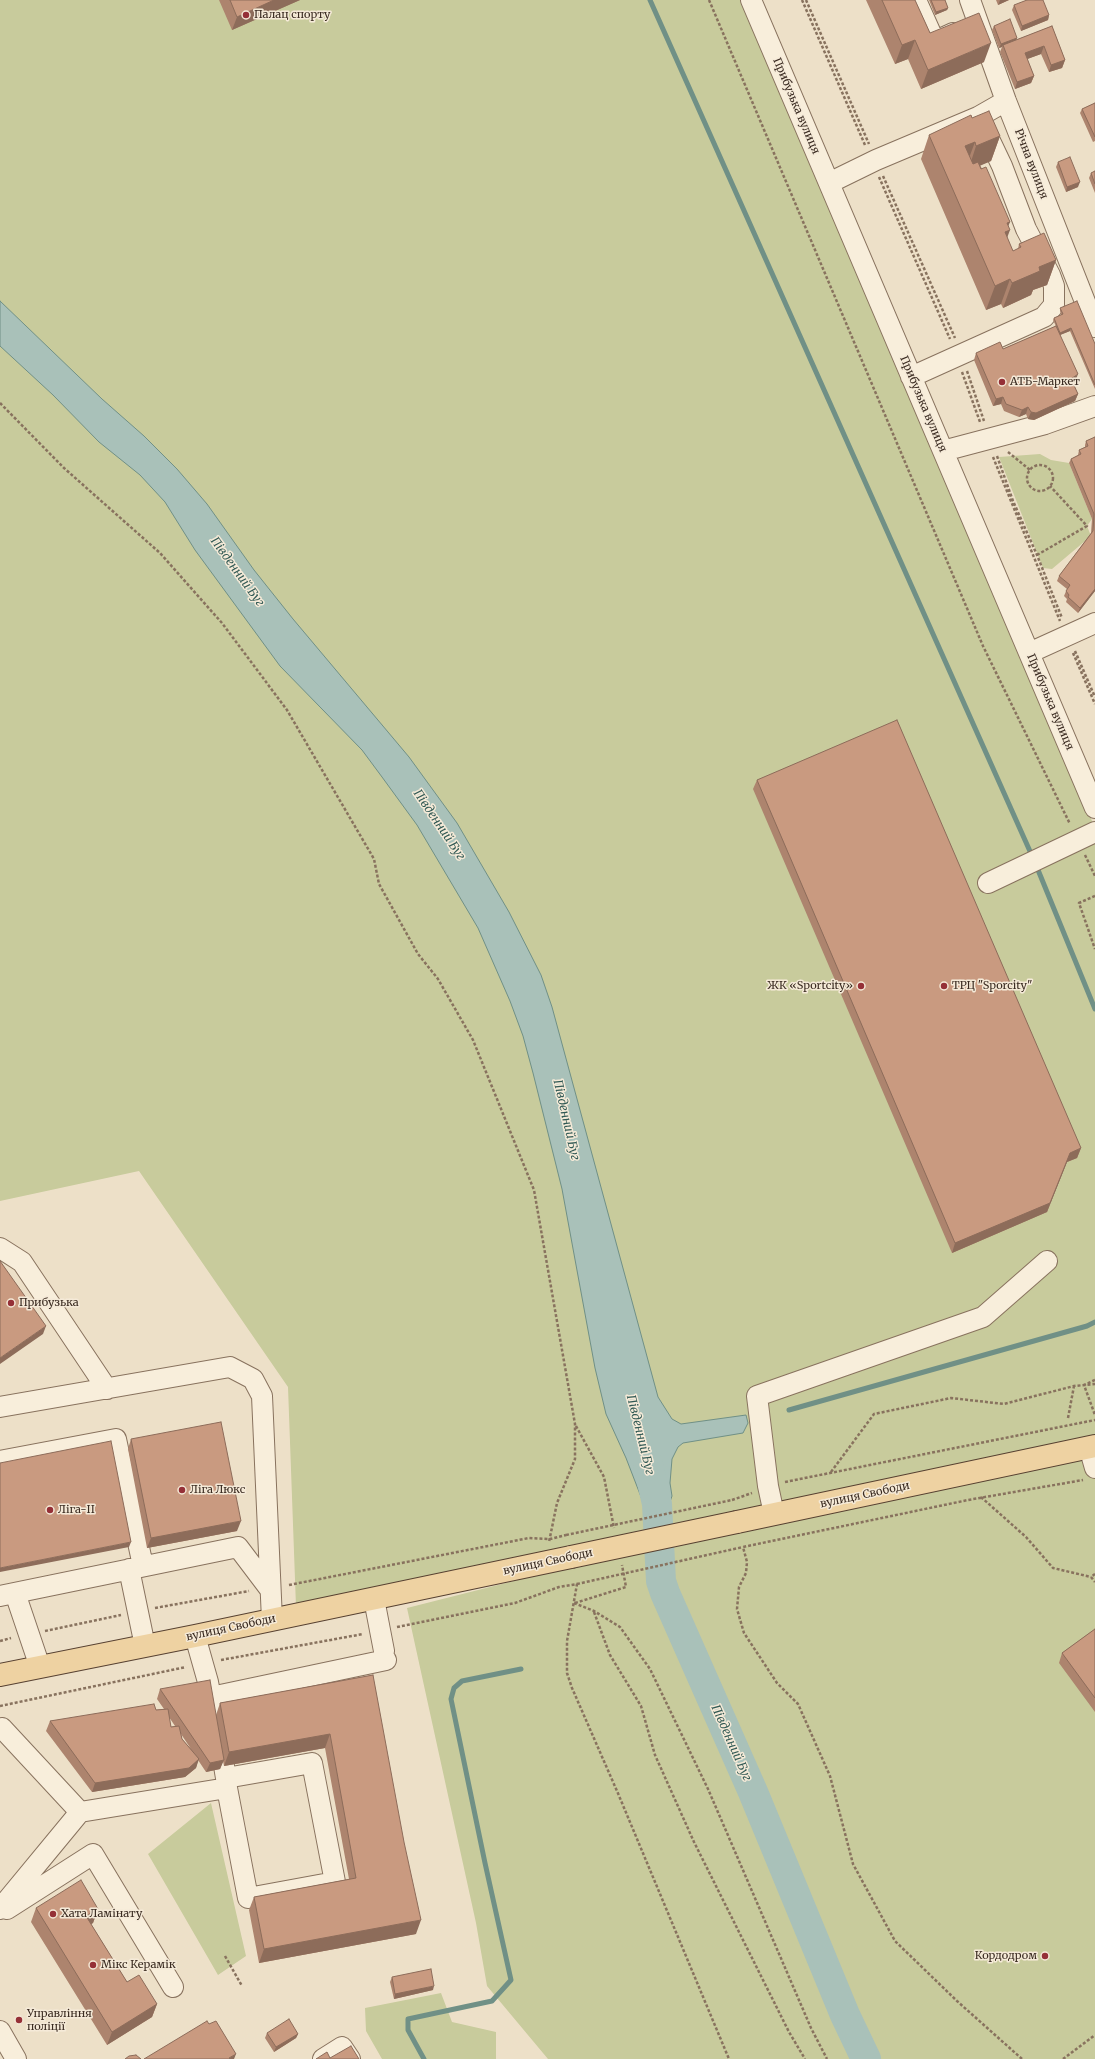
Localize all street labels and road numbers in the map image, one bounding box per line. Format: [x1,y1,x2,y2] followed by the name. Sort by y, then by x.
[770,56,822,156] street label: Прибузька вулиця
[1012,127,1050,201] street label: Річна вулиця
[897,354,949,454] street label: Прибузька вулиця
[1024,652,1076,752] street label: Прибузька вулиця
[819,1479,911,1511] street label: вулиця Свободи
[502,1546,594,1578] street label: вулиця Свободи
[185,1612,277,1644] street label: вулиця Свободи

